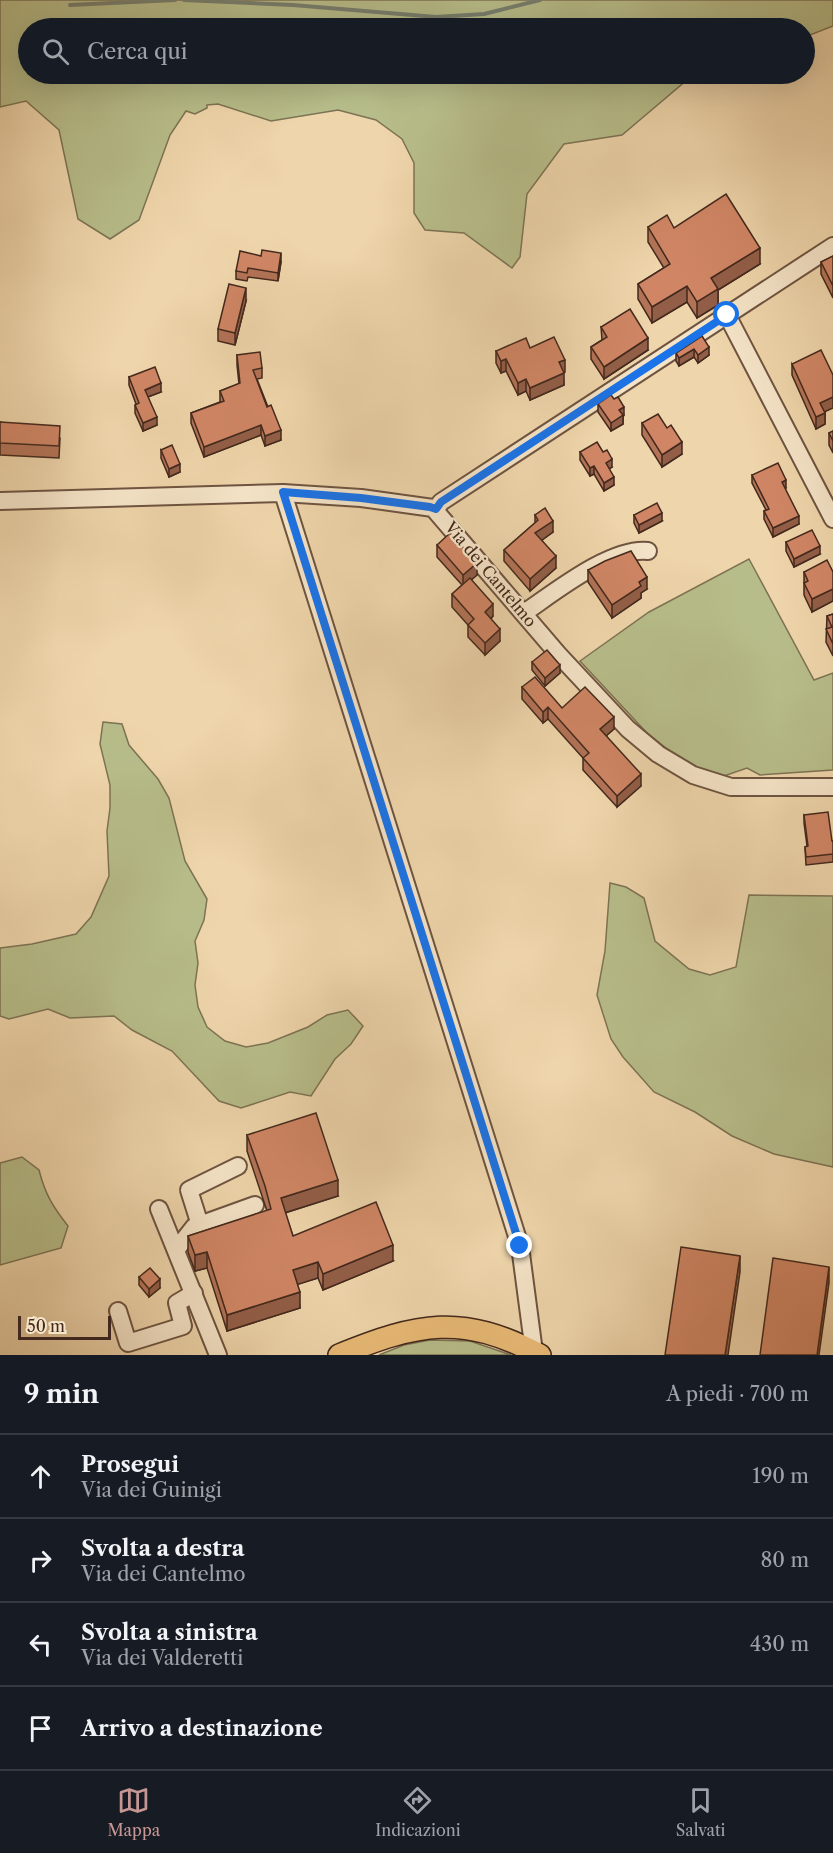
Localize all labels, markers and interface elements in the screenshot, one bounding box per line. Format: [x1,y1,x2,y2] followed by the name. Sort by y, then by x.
[18,18,815,84] search box
[39,35,72,68] icon: search
[87,38,188,65] text: Cerca qui
[713,301,739,327] route start
[440,516,541,631] street label: Via dei Cantelmo
[506,1232,532,1258] route end
[18,1313,111,1340] scale bar
[27,1316,65,1336] text: 50 m
[24,1378,99,1410] text: 9 min
[666,1382,809,1406] text: A piedi · 700 m
[81,1451,179,1478] text: Prosegui
[24,1460,57,1493] icon: ahead
[752,1464,809,1488] text: 190 m
[81,1478,222,1502] text: Via dei Guinigi
[81,1535,244,1562] text: Svolta a destra
[24,1544,57,1577] icon: right
[761,1548,809,1572] text: 80 m
[81,1562,246,1586] text: Via dei Cantelmo
[81,1619,258,1646] text: Svolta a sinistra
[24,1628,57,1661] icon: left
[750,1632,809,1656] text: 430 m
[81,1646,243,1670] text: Via dei Valderetti
[24,1712,57,1745] icon: arrive
[81,1715,323,1742] text: Arrivo a destinazione
[108,1784,160,1840] tab: Mappa
[375,1784,461,1840] tab: Indicazioni
[676,1784,725,1840] tab: Salvati

